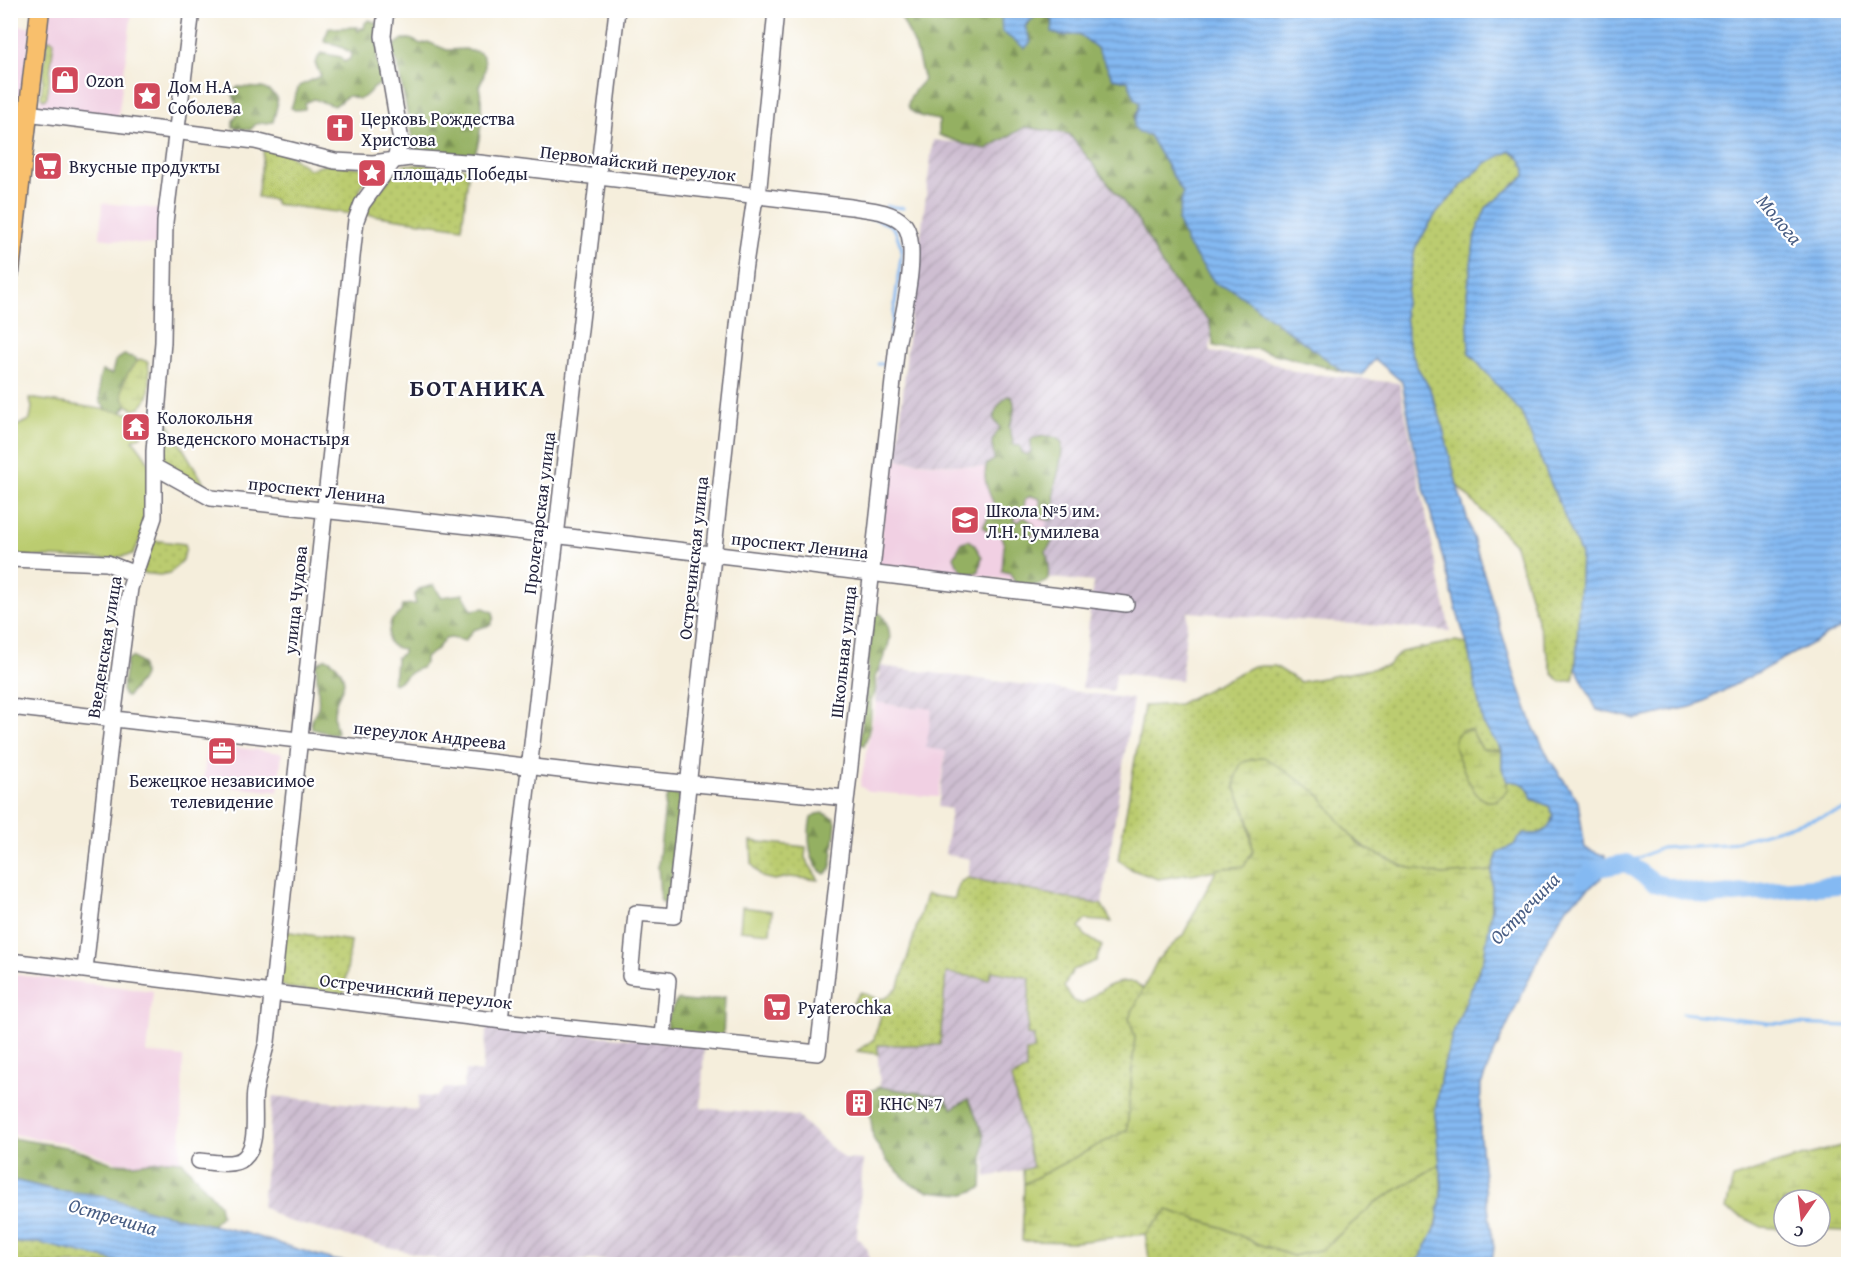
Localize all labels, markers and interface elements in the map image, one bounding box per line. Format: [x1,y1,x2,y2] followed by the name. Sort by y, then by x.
[49,64,81,96] shop icon: Ozon
[86,67,124,94] place label: Ozon
[167,73,242,121] place label: Дом Н.А. Соболева
[131,80,163,112] place icon: Дом Н.А. Соболева
[361,105,515,153] place label: Церковь Рождества Христова
[324,112,356,144] church icon: Церковь Рождества Христова
[539,138,738,188] street label: Первомайский переулок
[32,150,64,182] supermarket icon: Вкусные продукты
[69,153,220,180] place label: Вкусные продукты
[356,157,388,189] place icon: площадь Победы
[393,160,528,187] place label: площадь Победы
[1750,187,1810,251] water label: Молога
[410,370,546,405] district label: БОТАНИКА
[157,404,350,452] place label: Колокольня Введенского монастыря
[120,411,152,443] temple icon: Колокольня Введенского монастыря
[516,430,562,596] street label: Пролетарская улица
[247,469,387,511] street label: проспект Ленина
[671,475,715,641] street label: Остречинская улица
[986,497,1100,545] place label: Школа №5 им. Л.Н. Гумилева
[949,504,981,536] school or university icon: Школа №5 им. Л.Н. Гумилева
[730,524,870,566] street label: проспект Ленина
[276,544,314,657] street label: улица Чудова
[79,573,129,720] street label: Введенская улица
[823,584,863,719] street label: Школьная улица
[352,714,508,756] street label: переулок Андреева
[206,735,238,767] office icon: Бежецкое независимое телевидение
[129,767,315,815] place label: Бежецкое независимое телевидение
[1482,865,1566,951] water label: Остречина
[318,966,514,1016] street label: Остречинский переулок
[761,991,793,1023] supermarket icon: Pyaterochka
[798,994,892,1021] place label: Pyaterochka
[843,1087,875,1119] building icon: КНС №7
[880,1090,942,1117] place label: КНС №7
[1772,1188,1832,1248] north arrow
[65,1190,161,1243] water label: Остречина
[1791,1220,1806,1245] text: С

